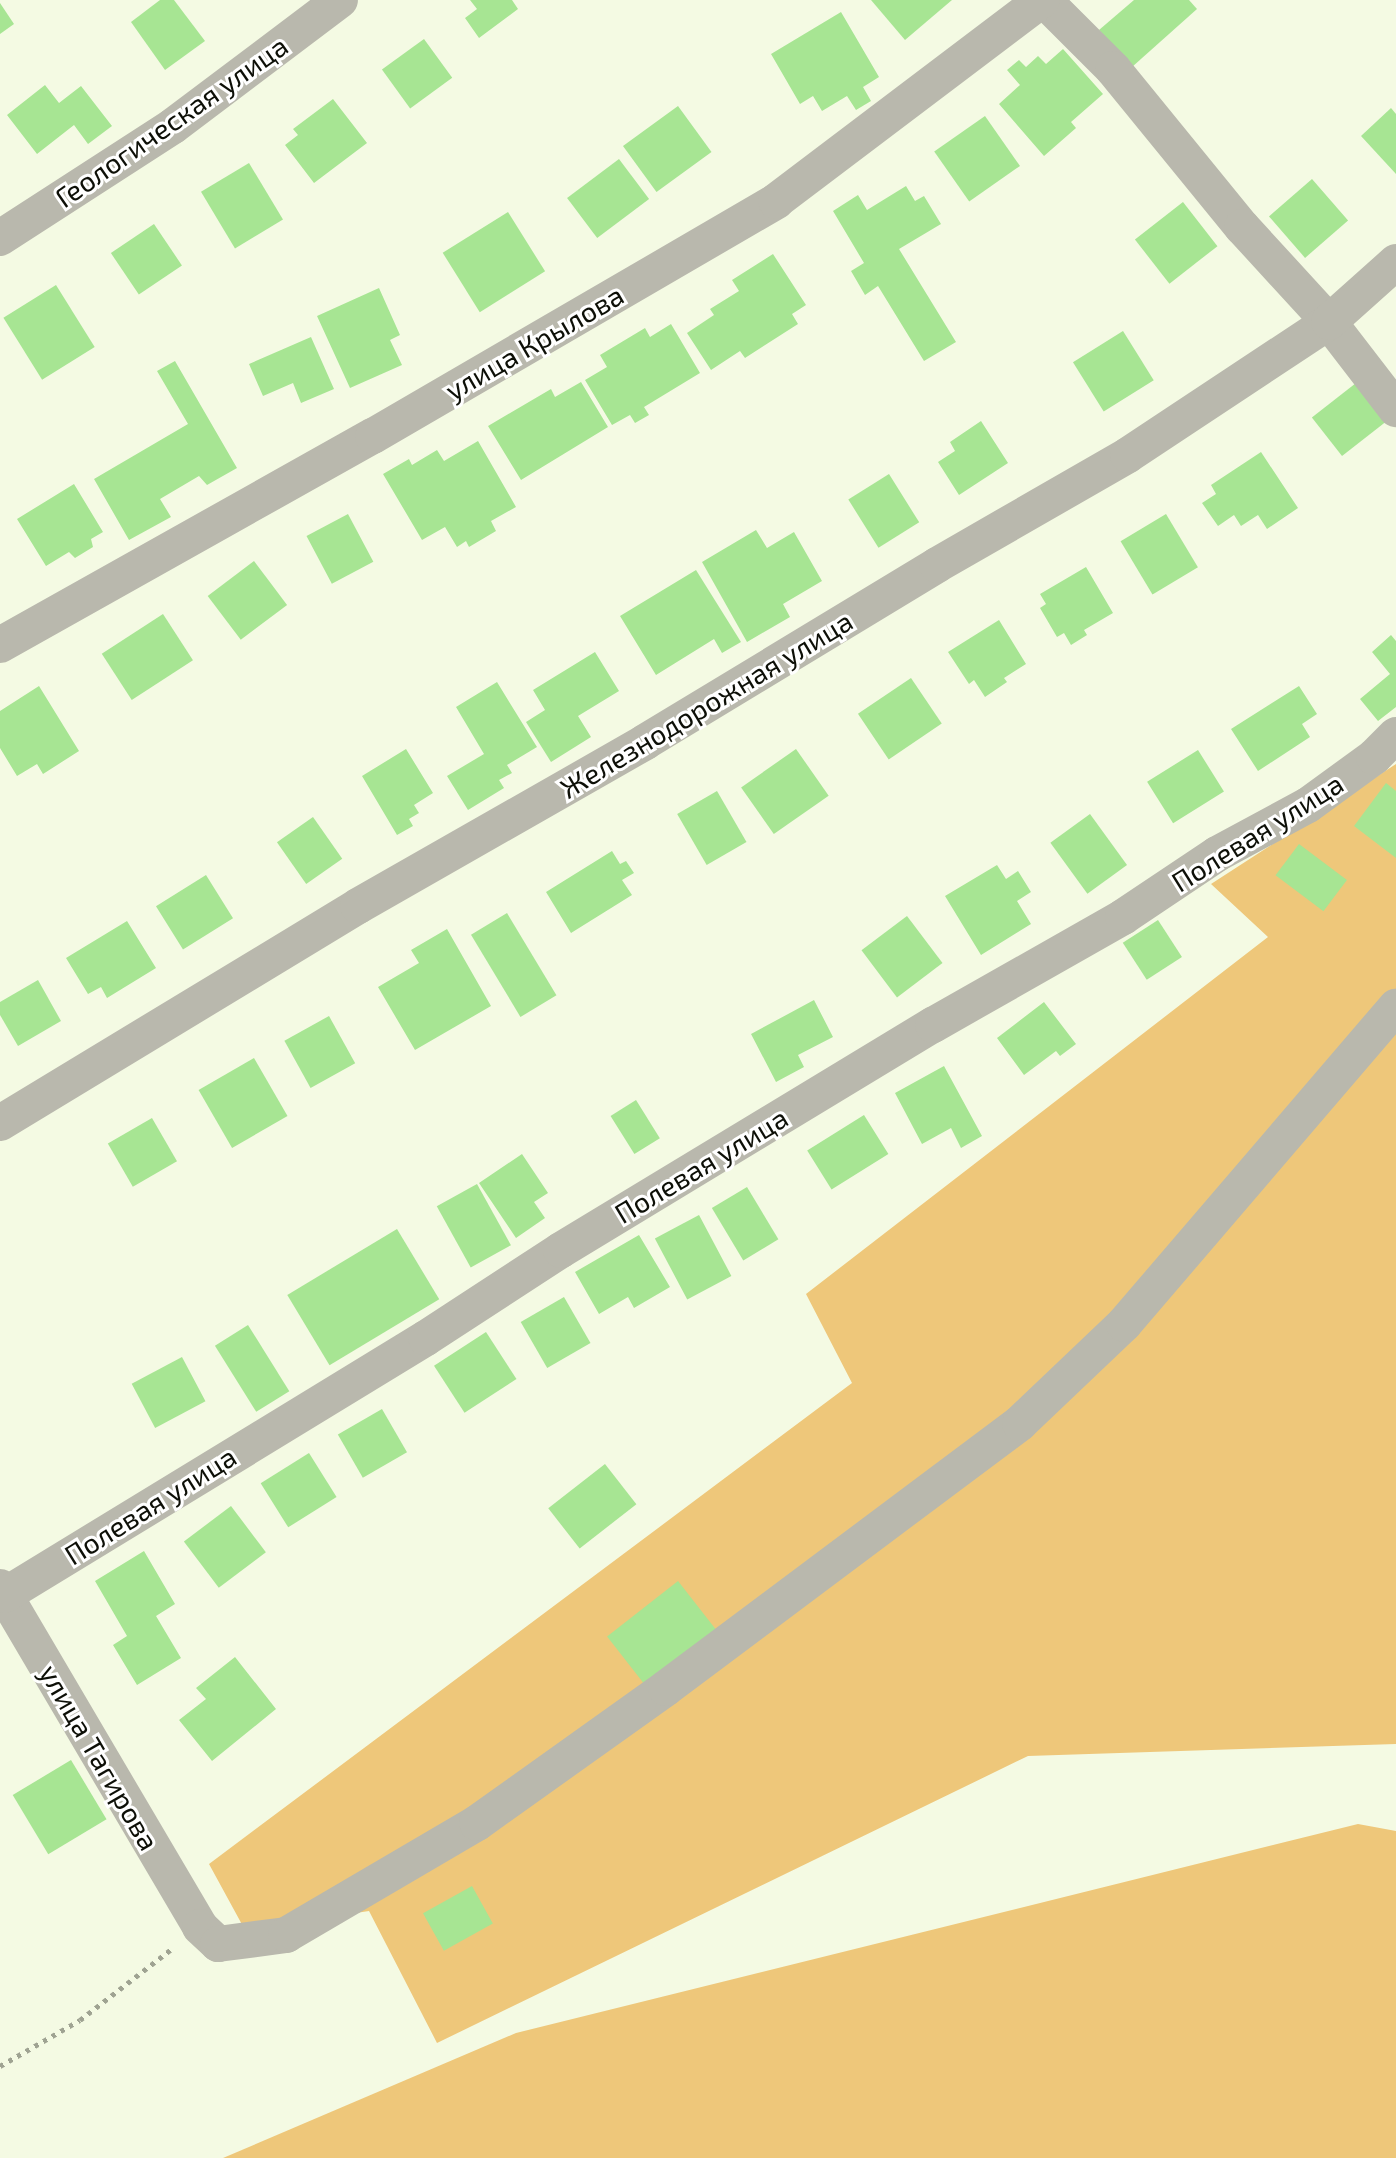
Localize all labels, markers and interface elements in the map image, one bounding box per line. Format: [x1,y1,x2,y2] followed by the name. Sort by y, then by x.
[48,28,294,214] street label: Геологическая улица
[439,277,629,407] street label: улица Крылова
[554,603,858,805] street label: Железнодорожная улица
[1165,766,1349,898] street label: Полевая улица
[608,1100,794,1230] street label: Полевая улица
[58,1439,242,1571] street label: Полевая улица
[33,1658,167,1856] street label: улица Тагирова

